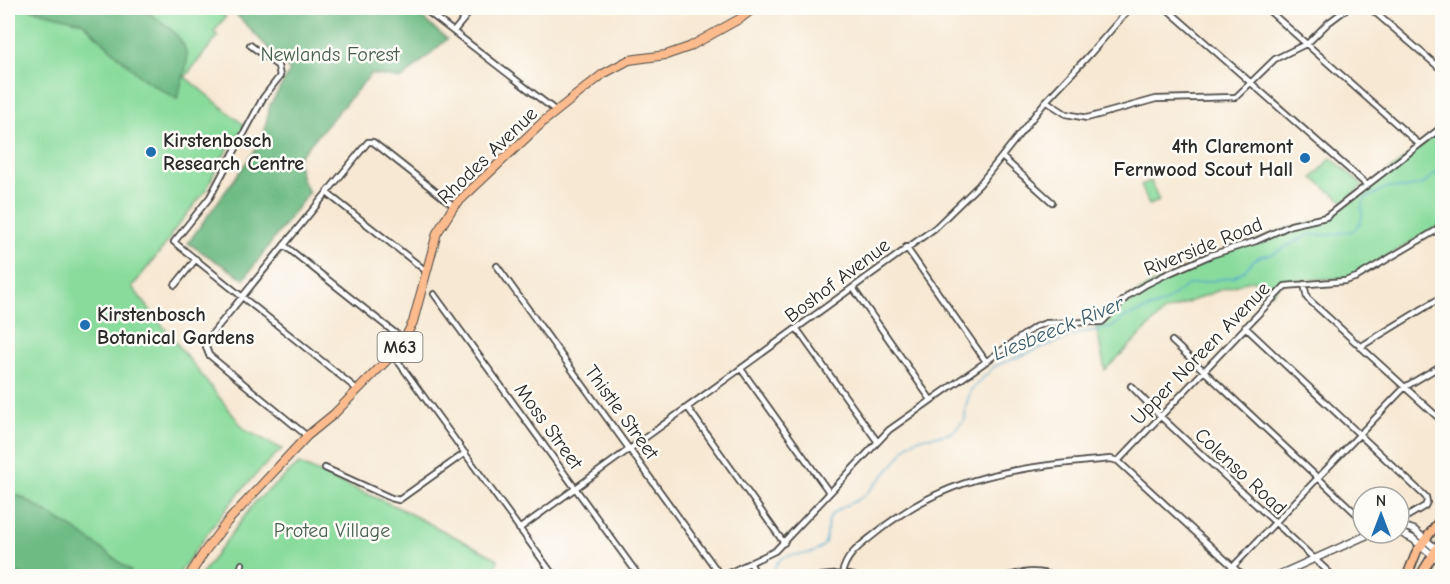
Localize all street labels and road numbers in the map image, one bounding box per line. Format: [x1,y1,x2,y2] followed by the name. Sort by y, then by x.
[433,102,542,209] street label: Rhodes Avenue
[1141,212,1266,281] street label: Riverside Road
[780,233,894,327] street label: Boshof Avenue
[1126,277,1275,430] street label: Upper Noreen Avenue
[378,332,422,362] road number: M63
[580,361,664,465] street label: Thistle Street
[510,379,588,475] street label: Moss Street
[1190,423,1291,520] street label: Colenso Road

